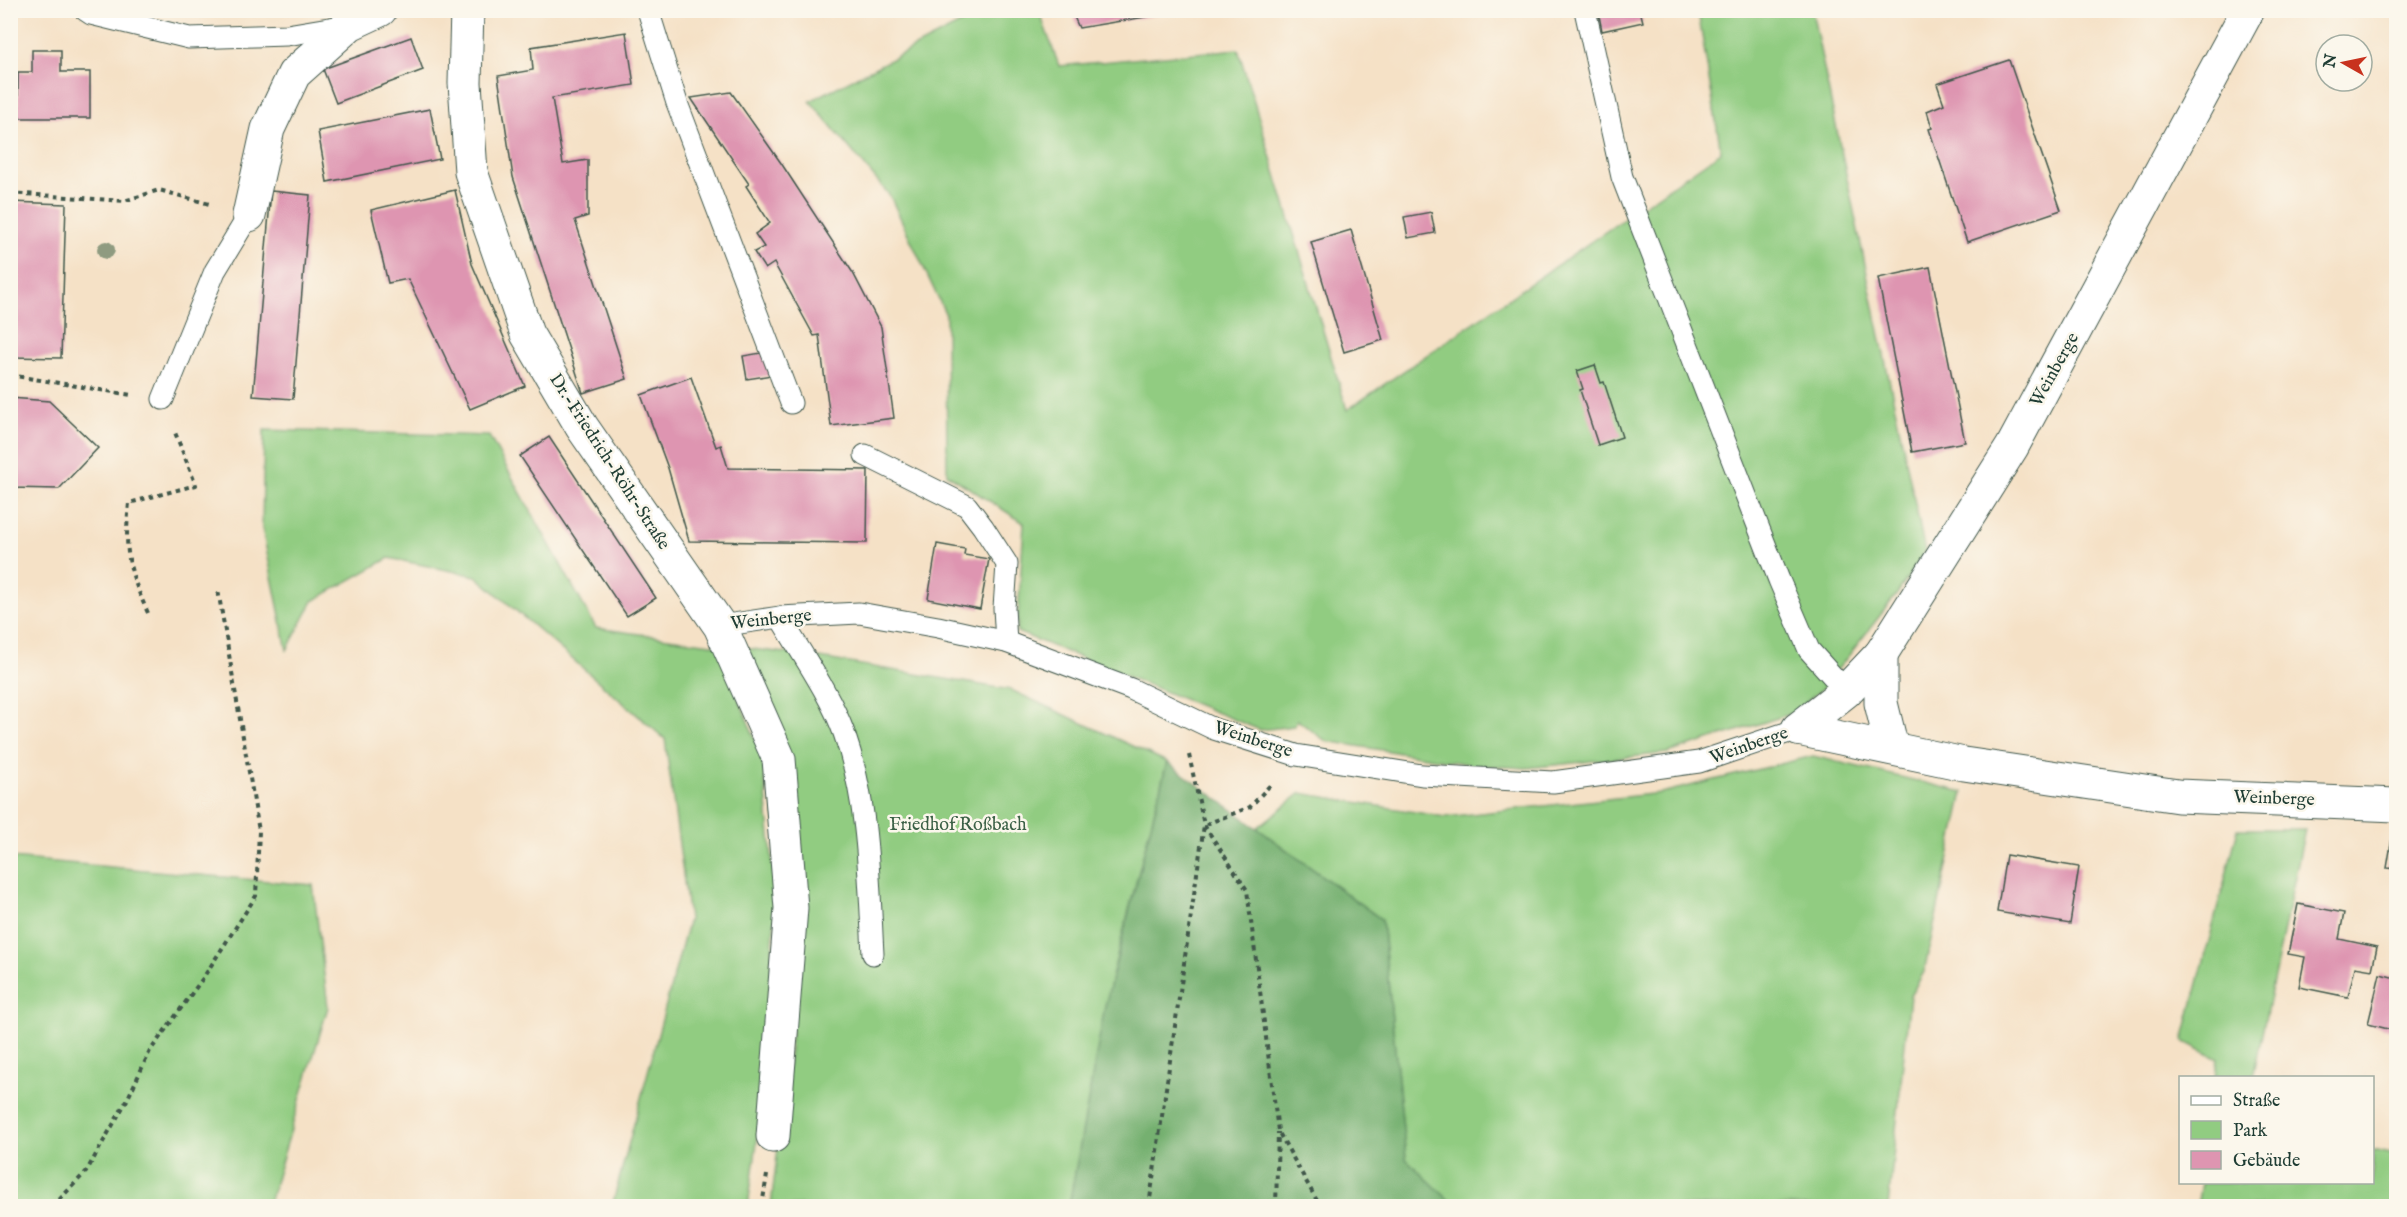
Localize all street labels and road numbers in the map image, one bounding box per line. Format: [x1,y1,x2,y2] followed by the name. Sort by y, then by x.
[2025,329,2085,411] street label: Weinberge
[543,370,675,554] street label: Dr.-Friedrich-Röhr-Straße
[729,604,813,636] street label: Weinberge
[1211,716,1295,764] street label: Weinberge
[1707,722,1791,770] street label: Weinberge
[2233,786,2315,812] street label: Weinberge

